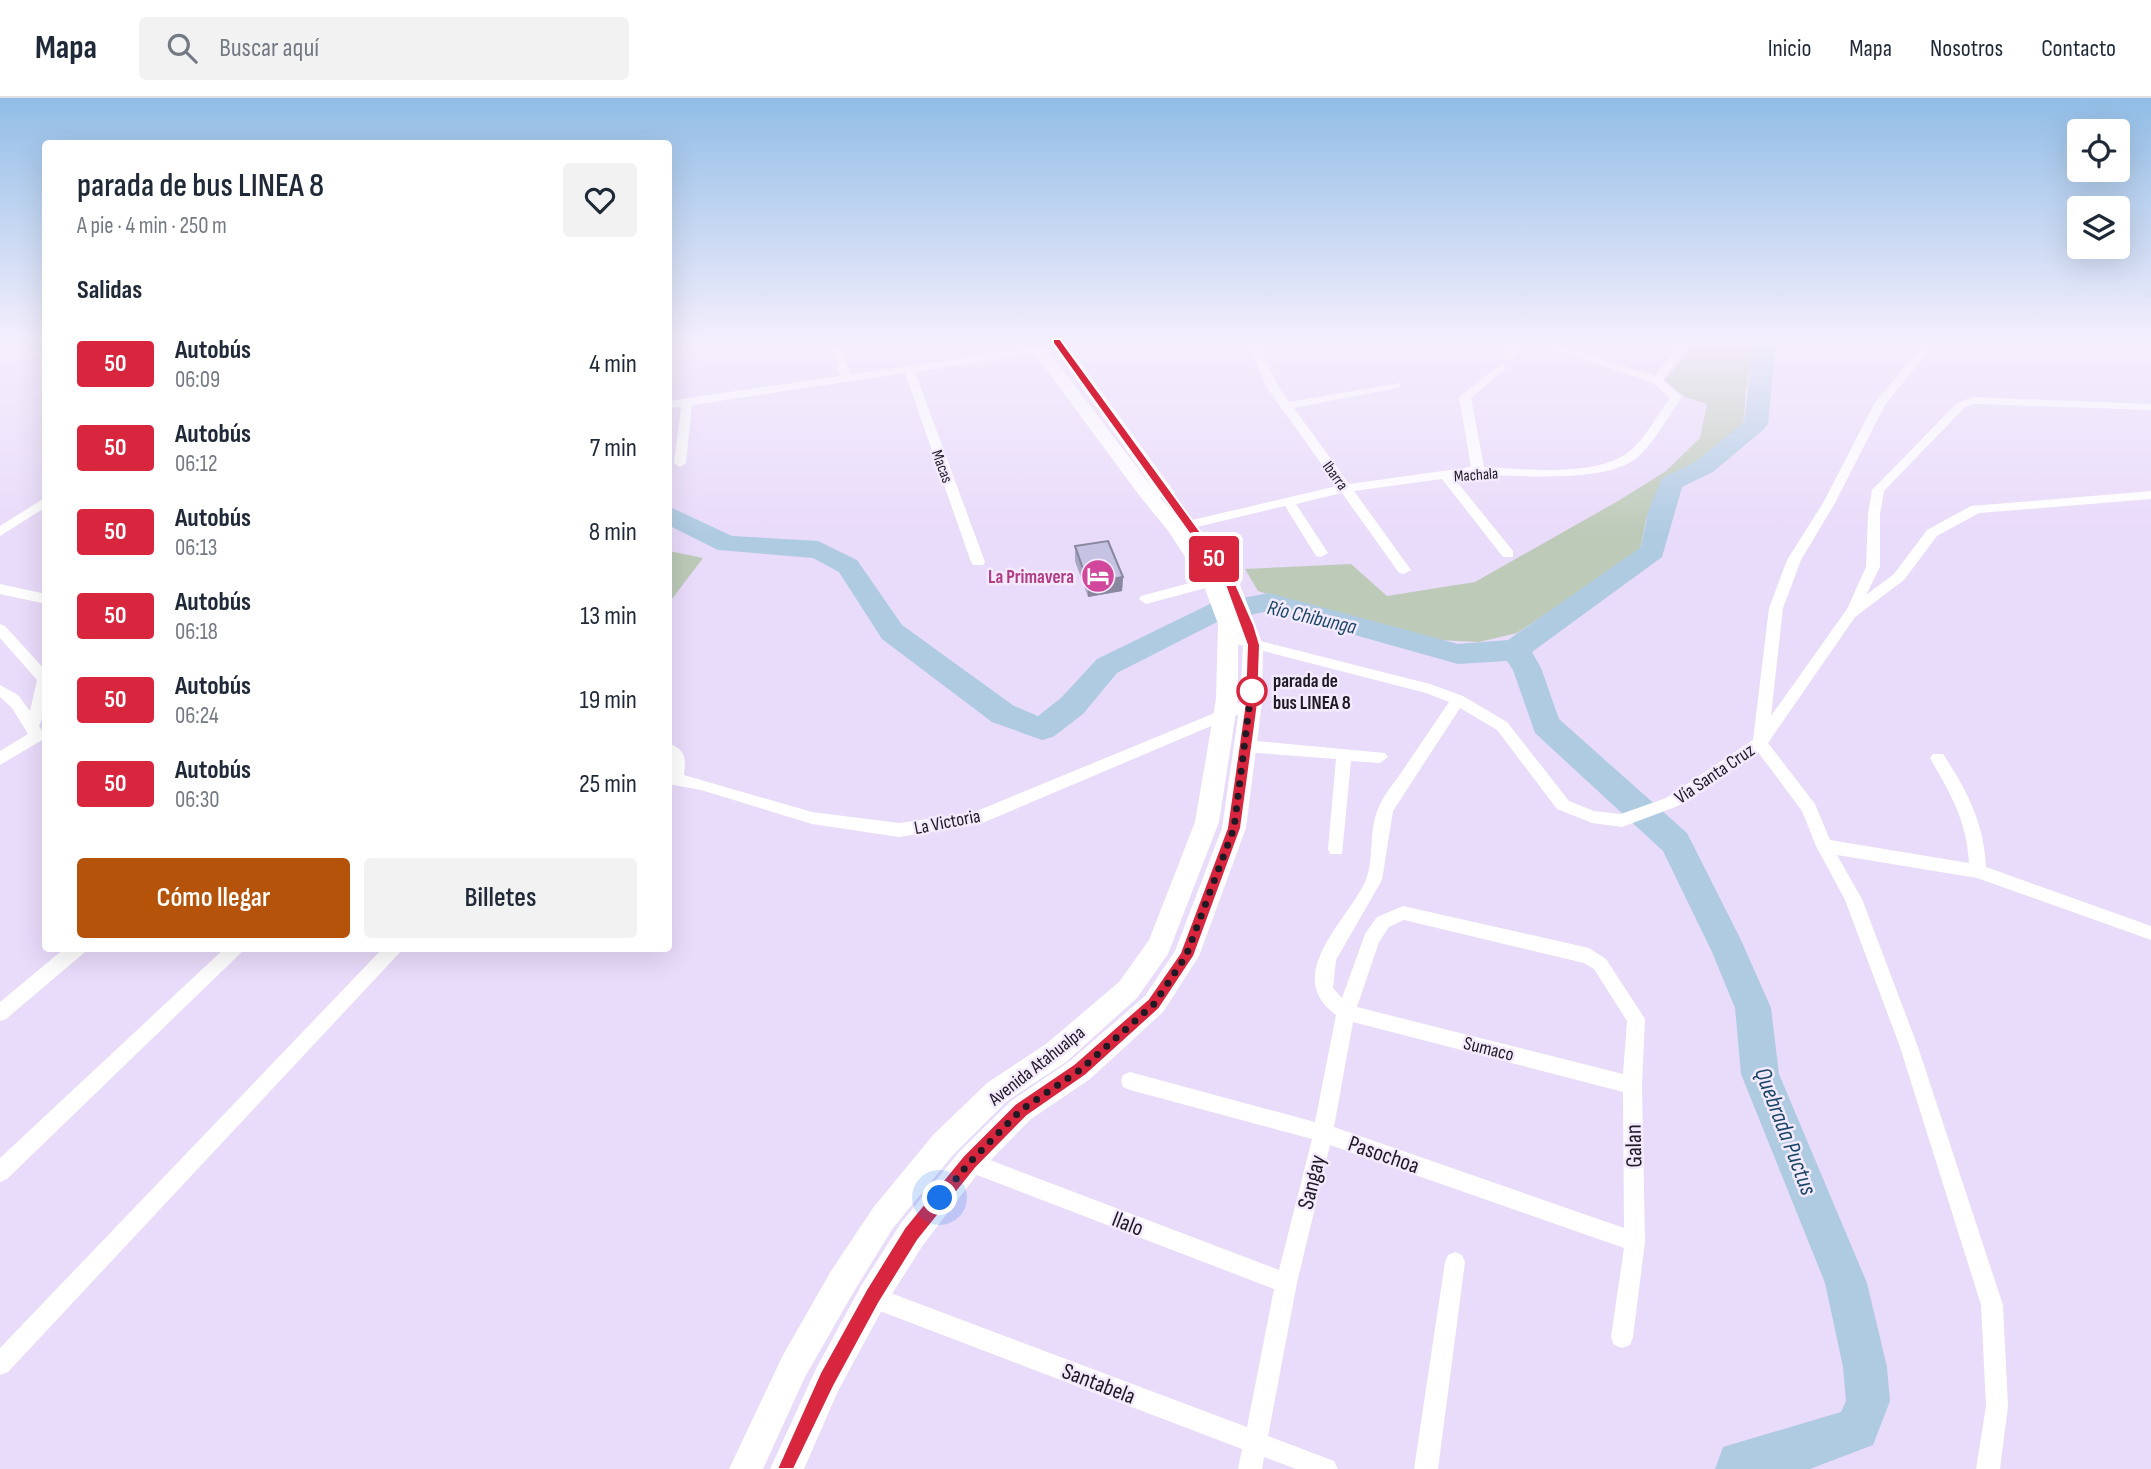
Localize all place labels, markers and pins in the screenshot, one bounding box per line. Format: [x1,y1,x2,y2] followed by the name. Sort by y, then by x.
[1079,557,1117,595] hotel icon: La Primavera
[988,566,1074,589] place label: La Primavera
[1273,670,1351,715] place label: parada de bus LINEA 8
[1237,676,1267,706] marker: parada de bus LINEA 8

